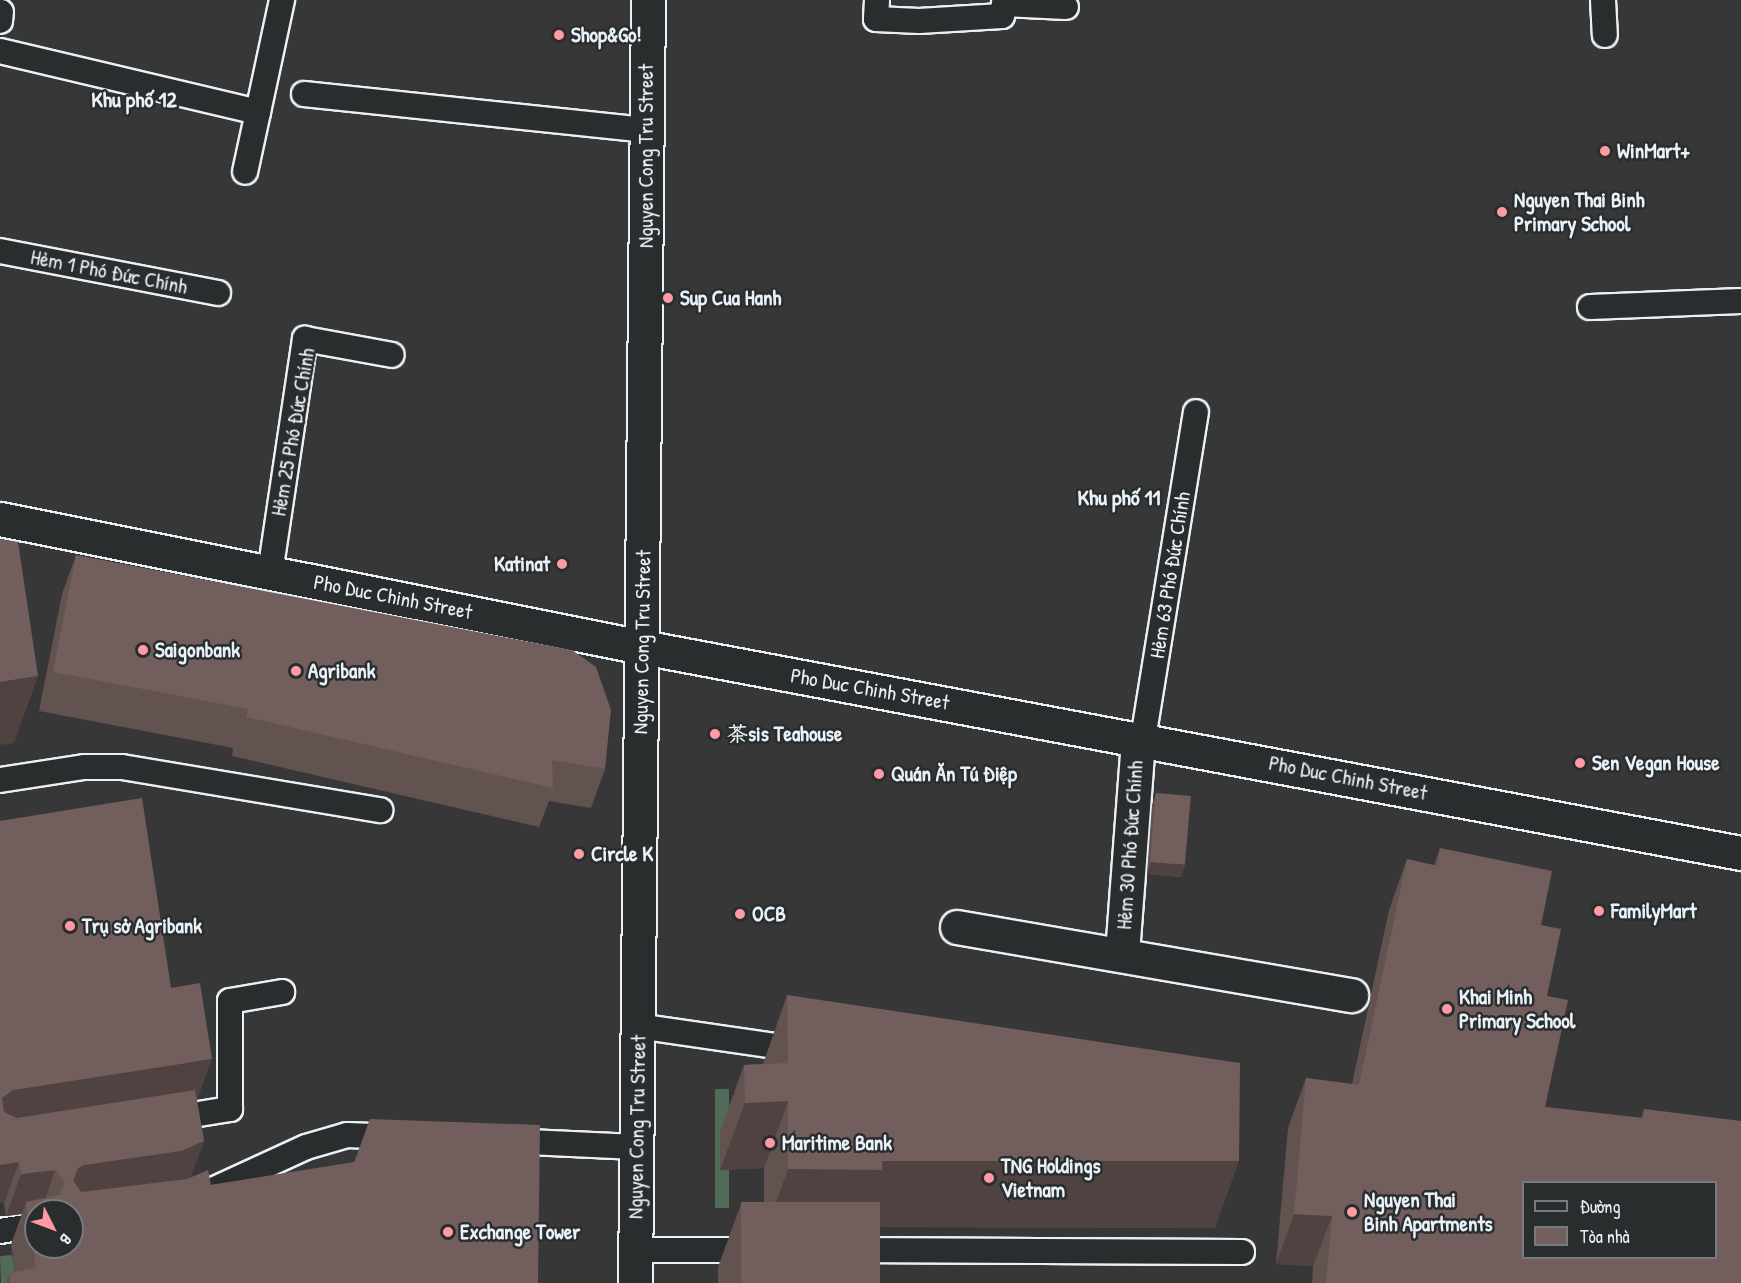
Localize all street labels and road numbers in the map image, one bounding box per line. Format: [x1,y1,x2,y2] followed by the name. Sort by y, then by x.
[633,64,659,248] street label: Nguyen Cong Tru Street
[29,244,189,300] street label: Hẻm 1 Phó Ðức Chính
[266,346,320,518] street label: Hẻm 25 Phó Ðức Chính
[1144,490,1196,660] street label: Hẻm 63 Phó Đức Chính
[628,550,656,734] street label: Nguyen Cong Tru Street
[312,569,474,625] street label: Pho Duc Chinh Street
[789,663,951,715] street label: Pho Duc Chinh Street
[1267,750,1429,806] street label: Pho Duc Chinh Street
[1112,760,1148,930] street label: Hẻm 30 Phó Đức Chính
[623,1035,651,1219] street label: Nguyen Cong Tru Street

